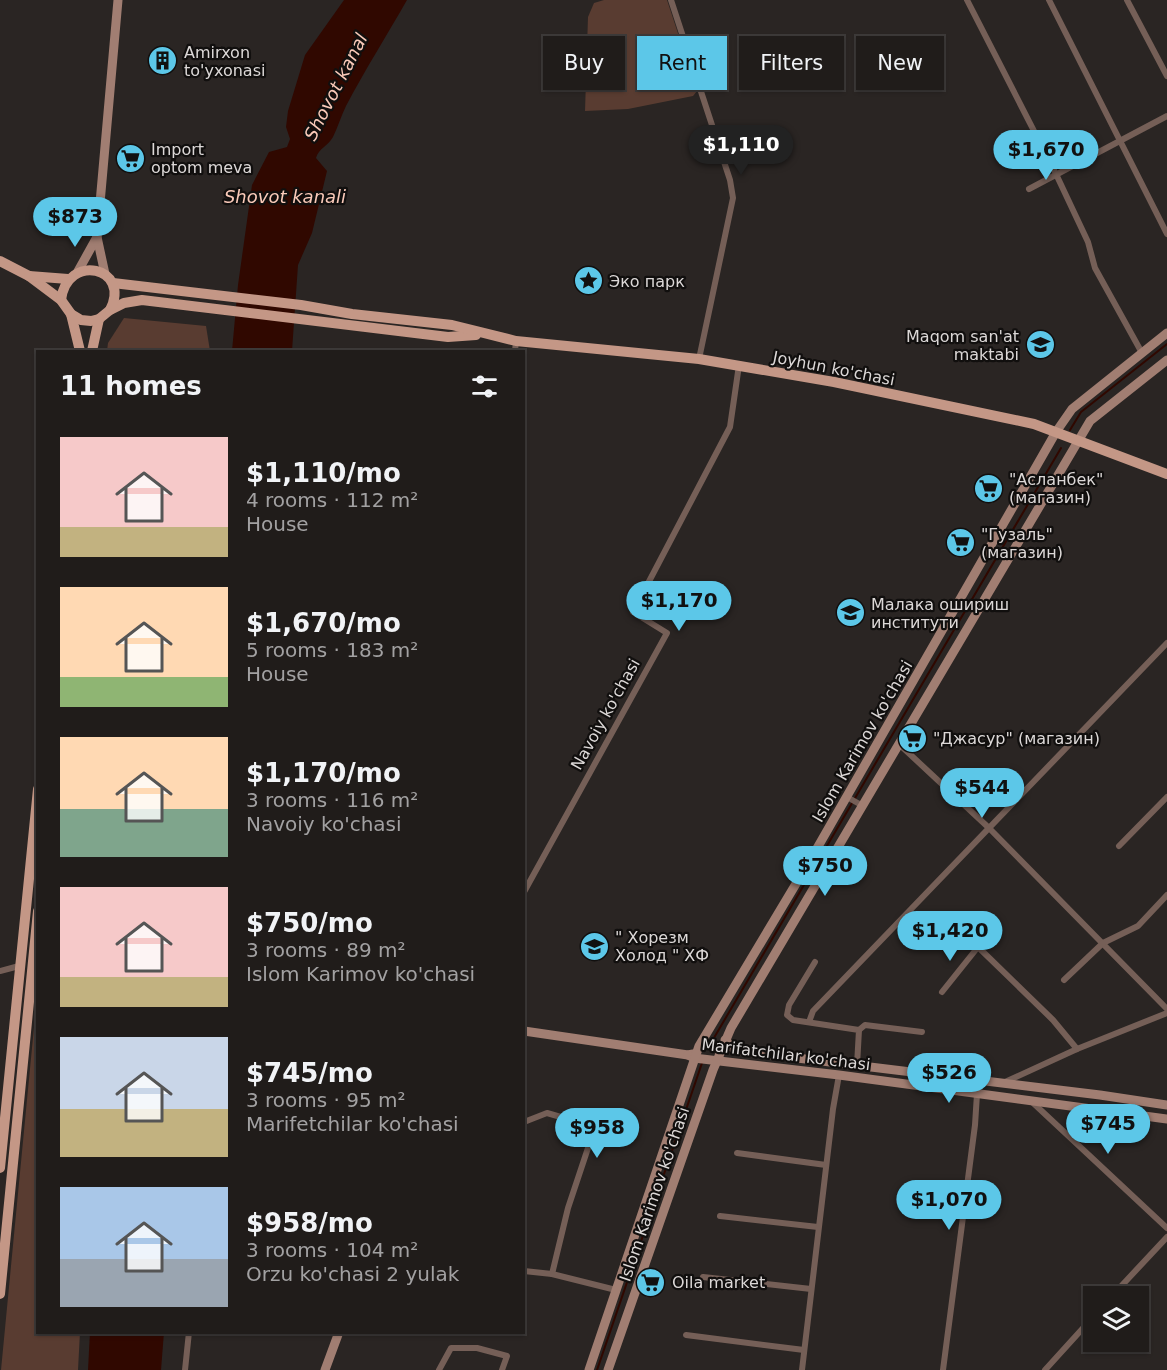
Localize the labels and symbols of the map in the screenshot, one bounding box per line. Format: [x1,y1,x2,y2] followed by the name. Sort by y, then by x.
[300,30,372,144] water label: Shovot kanal
[184,43,265,80] place label: Amirxon to'yxonasi
[147,45,179,77] building icon: Amirxon to'yxonasi
[692,125,790,176] pin: $1,110
[997,130,1095,181] pin: $1,670
[151,140,252,177] place label: Import optom meva
[114,142,146,174] supermarket icon: Import optom meva
[224,186,346,207] water label: Shovot kanali
[39,197,111,248] pin: $873
[572,265,604,297] place icon: Эко парк
[609,272,685,291] place label: Эко парк
[906,327,1019,364] place label: Maqom san'at maktabi
[1024,329,1056,361] school or university icon: Maqom san'at maktabi
[770,347,897,390] street label: Joyhun ko'chasi
[1009,470,1103,507] place label: "Асланбек" (магазин)
[972,472,1004,504] supermarket icon: "Асланбек" (магазин)
[981,525,1063,562] place label: "Гузаль" (магазин)
[944,527,976,559] supermarket icon: "Гузаль" (магазин)
[630,581,728,632] pin: $1,170
[871,595,1009,632] place label: Малака ошириш институти
[834,597,866,629] school or university icon: Малака ошириш институти
[567,655,644,773] street label: Navoiy ko'chasi
[808,657,916,825] street label: Islom Karimov ko'chasi
[896,722,928,754] supermarket icon: "Джасур" (магазин)
[933,729,1100,748] place label: "Джасур" (магазин)
[946,768,1018,819] pin: $544
[789,846,861,897] pin: $750
[901,911,999,962] pin: $1,420
[615,928,709,965] place label: " Хорезм Холод " ХФ
[578,930,610,962] school or university icon: " Хорезм Холод " ХФ
[700,1035,871,1074] street label: Marifatchilar ko'chasi
[913,1053,985,1104] pin: $526
[616,1104,693,1284] street label: Islom Karimov ko'chasi
[1072,1104,1144,1155] pin: $745
[561,1108,633,1159] pin: $958
[900,1180,998,1231] pin: $1,070
[635,1266,667,1298] supermarket icon: Oila market
[672,1273,765,1292] place label: Oila market

